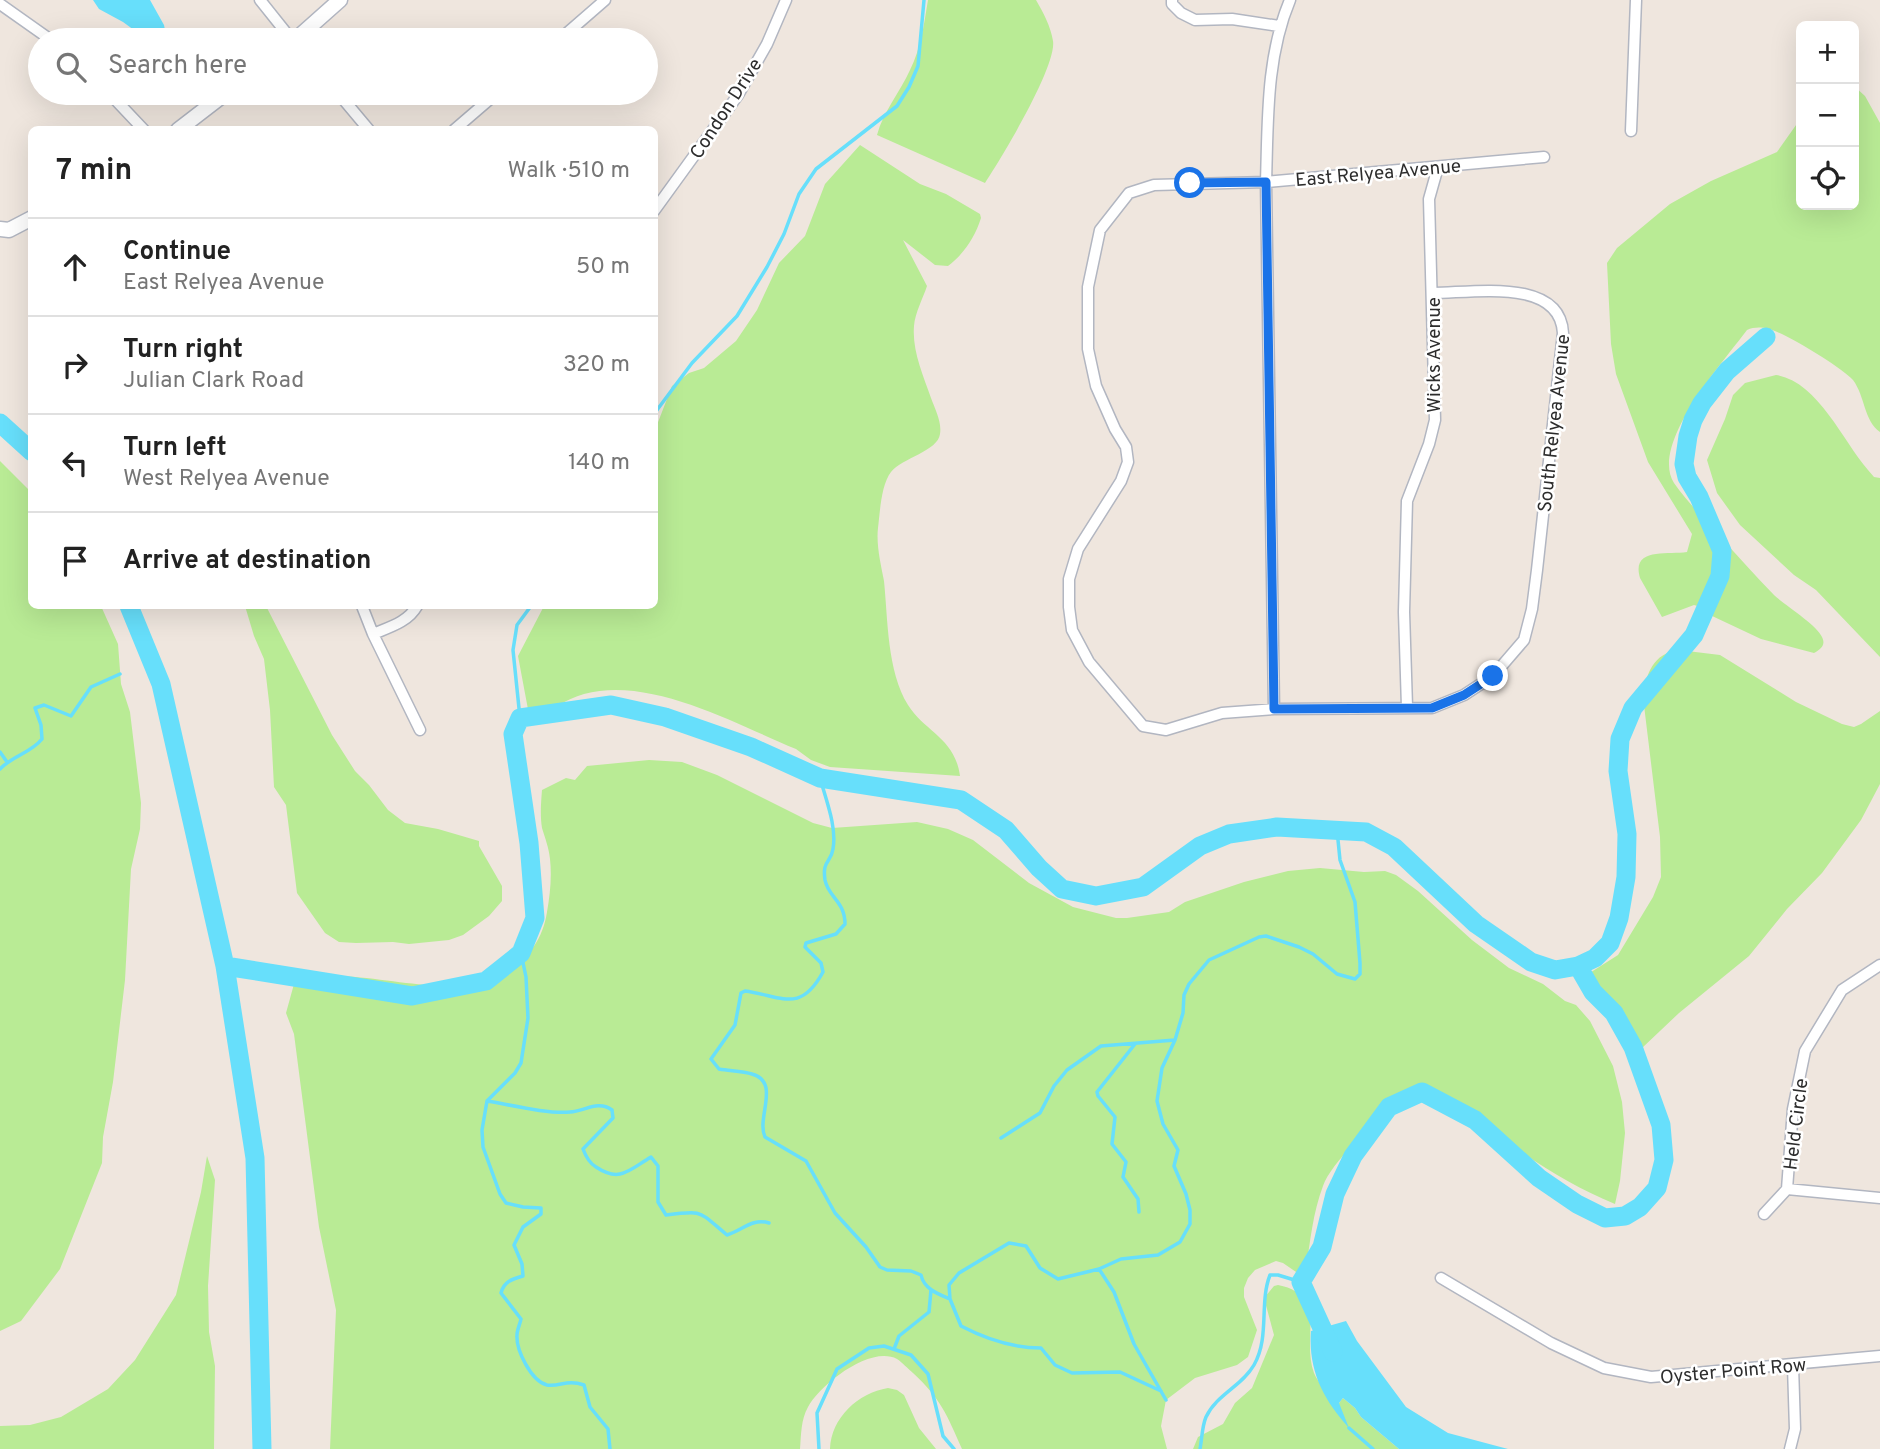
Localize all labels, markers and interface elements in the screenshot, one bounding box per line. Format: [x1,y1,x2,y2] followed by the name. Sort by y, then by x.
[1796,21,1859,210] map controls
[1796,21,1859,84] button: +
[28,28,658,105] search box
[52,48,90,86] icon: search
[108,50,247,83] text: Search here
[685,54,768,164] street label: Condon Drive
[1796,84,1859,147] button: −
[1796,147,1859,210] button: locate
[56,153,132,190] text: 7 min
[1294,155,1462,193] street label: East Relyea Avenue
[508,157,630,186] text: Walk · 510 m
[1174,167,1205,198] route start
[123,236,231,269] text: Continue
[56,248,94,286] icon: ahead
[576,253,630,282] text: 50 m
[123,269,324,298] text: East Relyea Avenue
[1423,297,1447,413] street label: Wicks Avenue
[1534,333,1576,513] street label: South Relyea Avenue
[123,334,243,367] text: Turn right
[56,346,94,384] icon: right
[563,351,630,380] text: 320 m
[123,367,304,396] text: Julian Clark Road
[123,432,227,465] text: Turn left
[56,444,94,482] icon: left
[568,449,630,478] text: 140 m
[123,465,330,494] text: West Relyea Avenue
[56,542,94,580] icon: arrive
[123,545,371,578] text: Arrive at destination
[1477,660,1508,691] route end
[1779,1077,1815,1172] street label: Held Circle
[1659,1354,1807,1390] street label: Oyster Point Row

